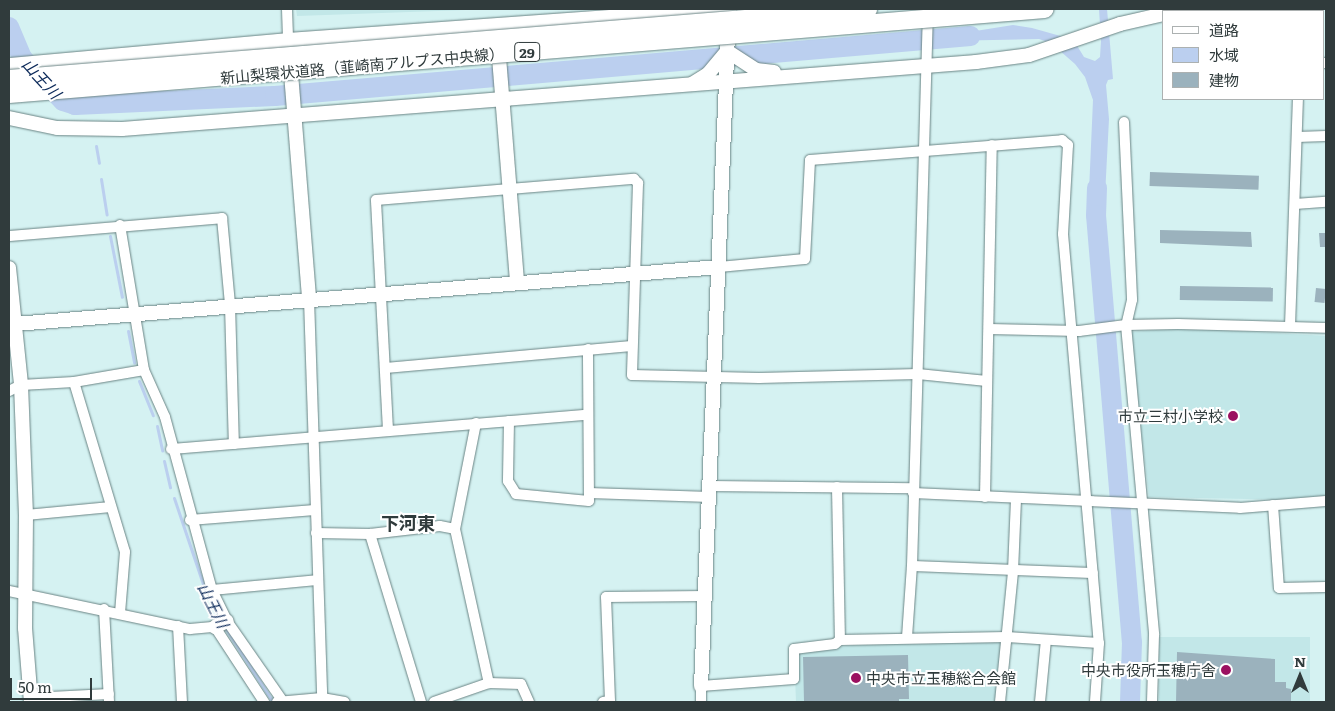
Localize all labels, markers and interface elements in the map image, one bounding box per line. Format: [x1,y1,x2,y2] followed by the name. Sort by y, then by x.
[1162,10,1325,100] legend
[1209,18,1239,41] text: 道路
[513,41,541,64] road number: 29
[1209,43,1239,66] text: 水域
[219,44,505,86] street label: 新山梨環状道路（韮崎南アルプス中央線）
[19,54,65,102] water label: 山王川
[1209,68,1239,91] text: 建物
[1118,407,1223,425] place label: 市立三村小学校
[1227,410,1239,422] marker: 市立三村小学校
[381,512,435,534] district label: 下河東
[195,579,233,631] water label: 山王川
[1275,651,1325,701] north arrow
[1294,651,1306,671] text: N
[1081,661,1216,679] place label: 中央市役所玉穂庁舎
[1220,664,1232,676] marker: 中央市役所玉穂庁舎
[12,668,95,700] scale bar
[866,669,1016,687] place label: 中央市立玉穂総合会館
[850,672,862,684] marker: 中央市立玉穂総合会館
[18,675,52,698] text: 50 m

